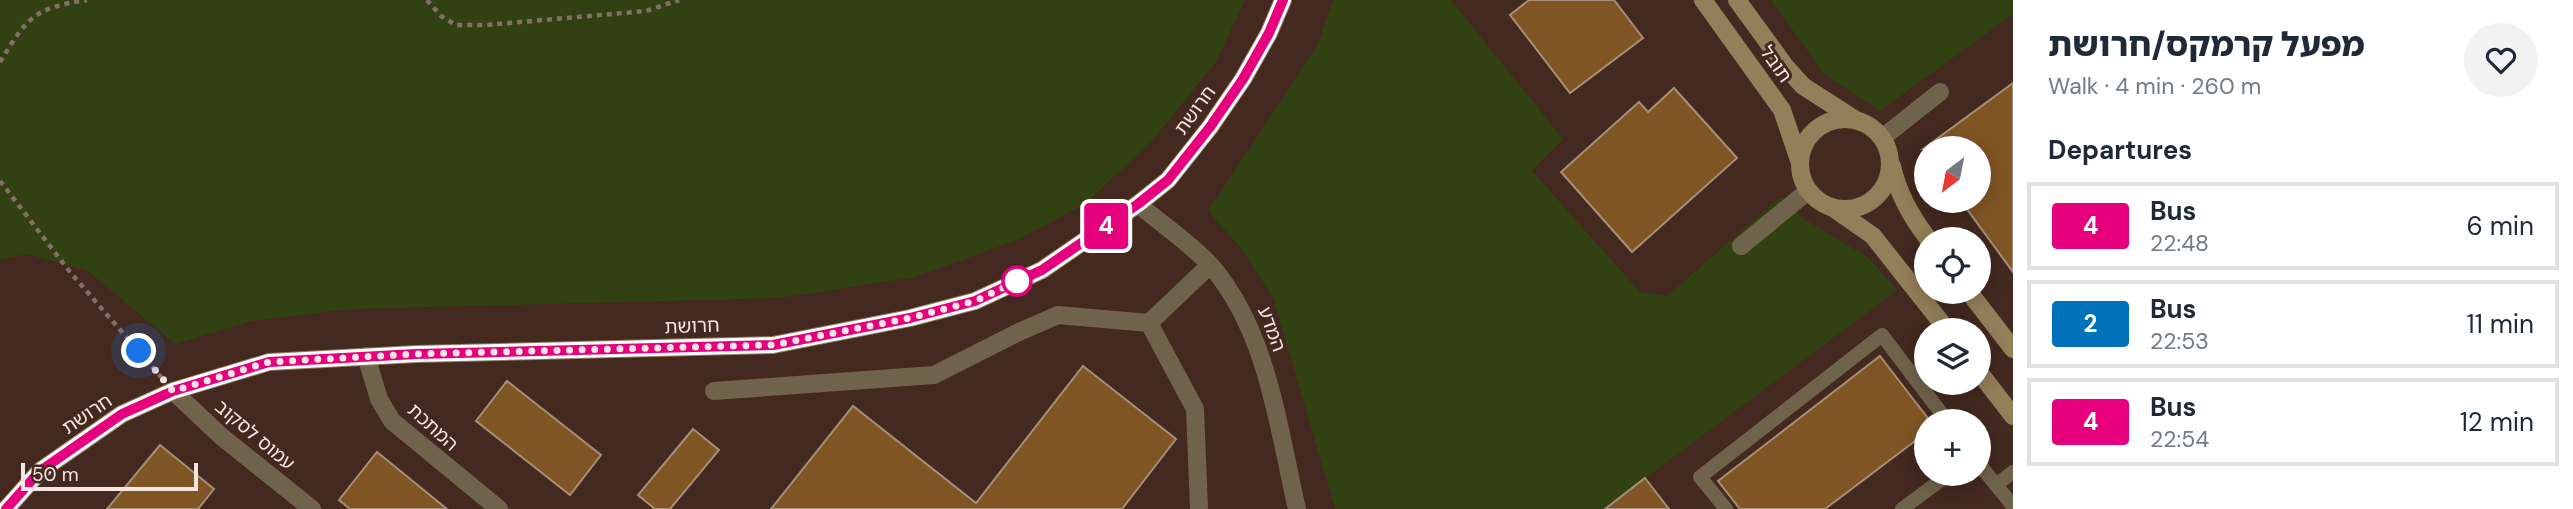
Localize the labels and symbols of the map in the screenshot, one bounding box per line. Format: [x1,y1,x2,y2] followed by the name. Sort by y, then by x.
[1754,41,1798,87] street label: תובל
[1169,80,1221,140] street label: חרושת
[1914,136,1992,214] north arrow
[1083,203,1129,249] line badge: 4
[1002,266,1032,296] unlabelled marker
[1252,303,1292,355] street label: המדע
[664,313,720,339] street label: חרושת
[121,333,156,368] your location
[57,388,117,440] street label: חרושת
[210,394,300,476] street label: עמוס לסקוב
[402,398,464,456] street label: המתכת
[21,460,198,492] scale bar

